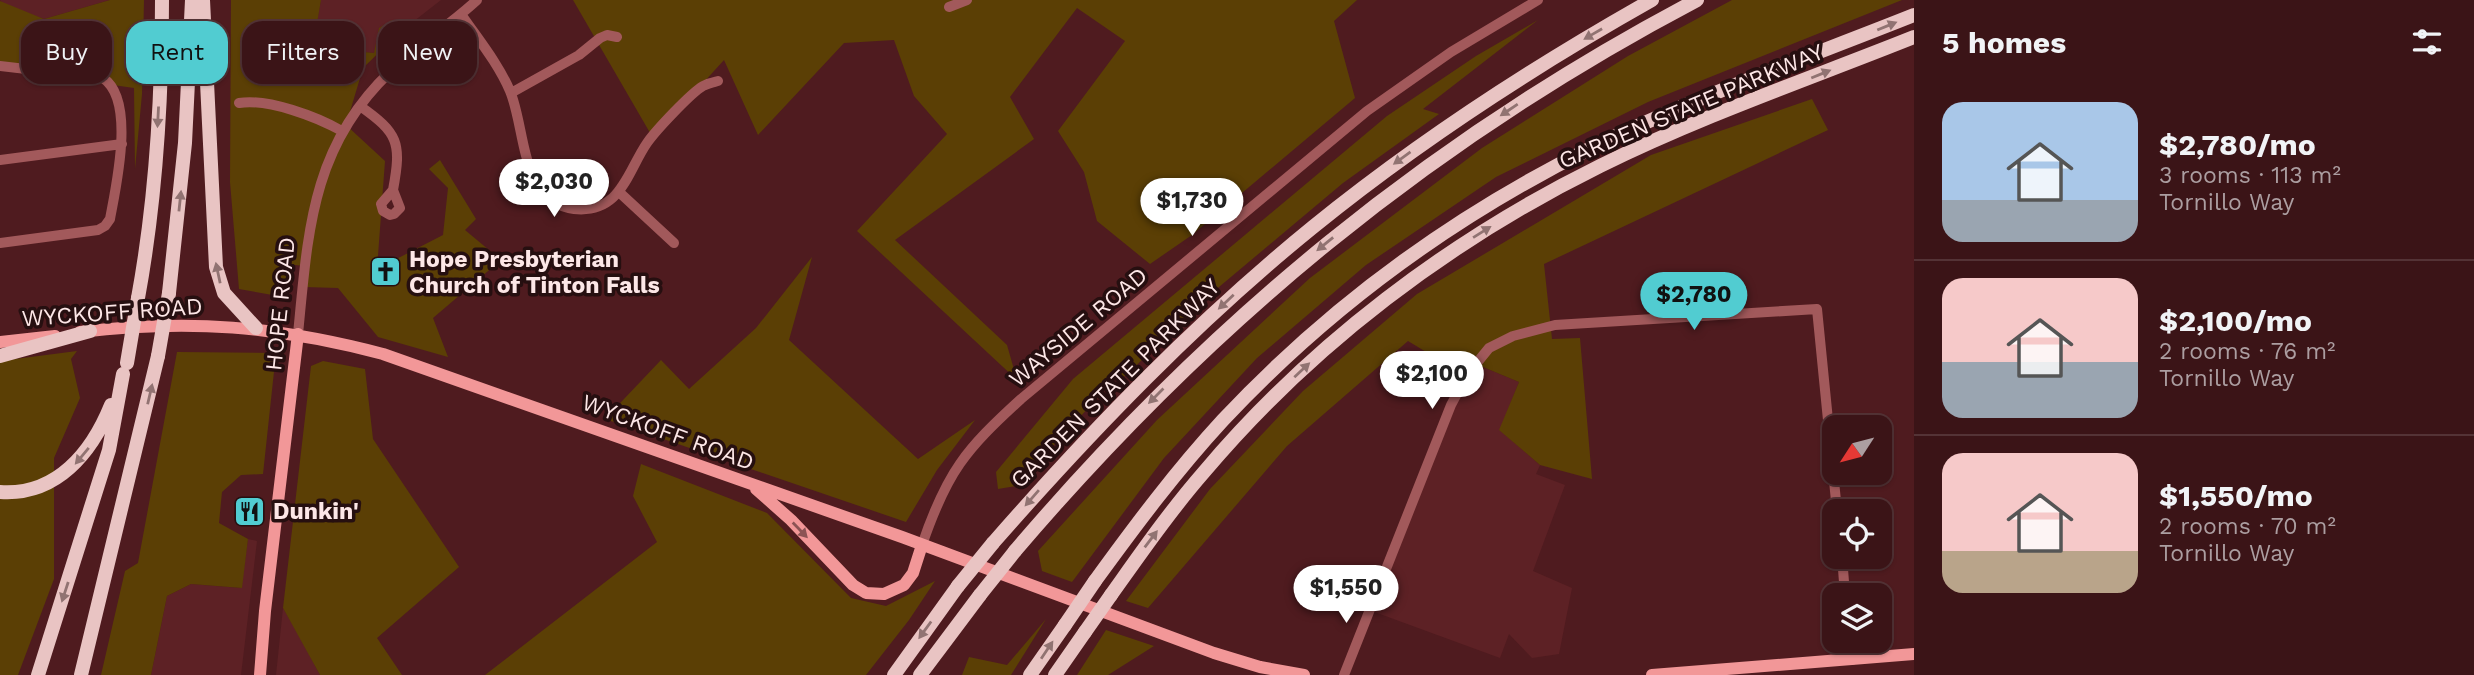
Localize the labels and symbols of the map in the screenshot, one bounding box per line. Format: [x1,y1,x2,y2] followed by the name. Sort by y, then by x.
[1877,20,1898,31] one-way arrow
[1583,28,1602,40] one-way arrow
[1555,38,1828,175] street label: GARDEN STATE PARKWAY
[1811,68,1832,79] one-way arrow
[1499,103,1519,116] one-way arrow
[152,106,163,128] one-way arrow
[1393,151,1411,165] one-way arrow
[497,160,611,219] pin: $2,030
[1135,178,1249,238] pin: $1,730
[175,190,186,212] one-way arrow
[1473,225,1492,238] one-way arrow
[260,236,301,372] street label: HOPE ROAD
[1317,236,1335,251] one-way arrow
[409,246,660,299] place label: Hope Presbyterian Church of Tinton Falls
[369,255,403,289] church icon: Hope Presbyterian Church of Tinton Falls
[213,262,224,284] one-way arrow
[1004,262,1153,393] street label: WAYSIDE ROAD
[1637,272,1751,332] pin: $2,780
[1005,273,1226,494] street label: GARDEN STATE PARKWAY
[21,293,203,332] street label: WYCKOFF ROAD
[1217,294,1235,310] one-way arrow
[1375,352,1489,411] pin: $2,100
[1293,363,1310,379] one-way arrow
[145,383,156,405] one-way arrow
[1149,387,1165,404] one-way arrow
[578,389,758,476] street label: WYCKOFF ROAD
[1822,415,1892,485] north arrow
[74,447,90,465] one-way arrow
[1025,490,1040,507] one-way arrow
[233,494,267,528] restaurant icon: Dunkin'
[273,498,359,525] place label: Dunkin'
[791,521,808,538] one-way arrow
[1143,530,1157,548] one-way arrow
[1289,566,1403,625] pin: $1,550
[60,582,70,603] one-way arrow
[919,621,933,639] one-way arrow
[1040,641,1054,659] one-way arrow

